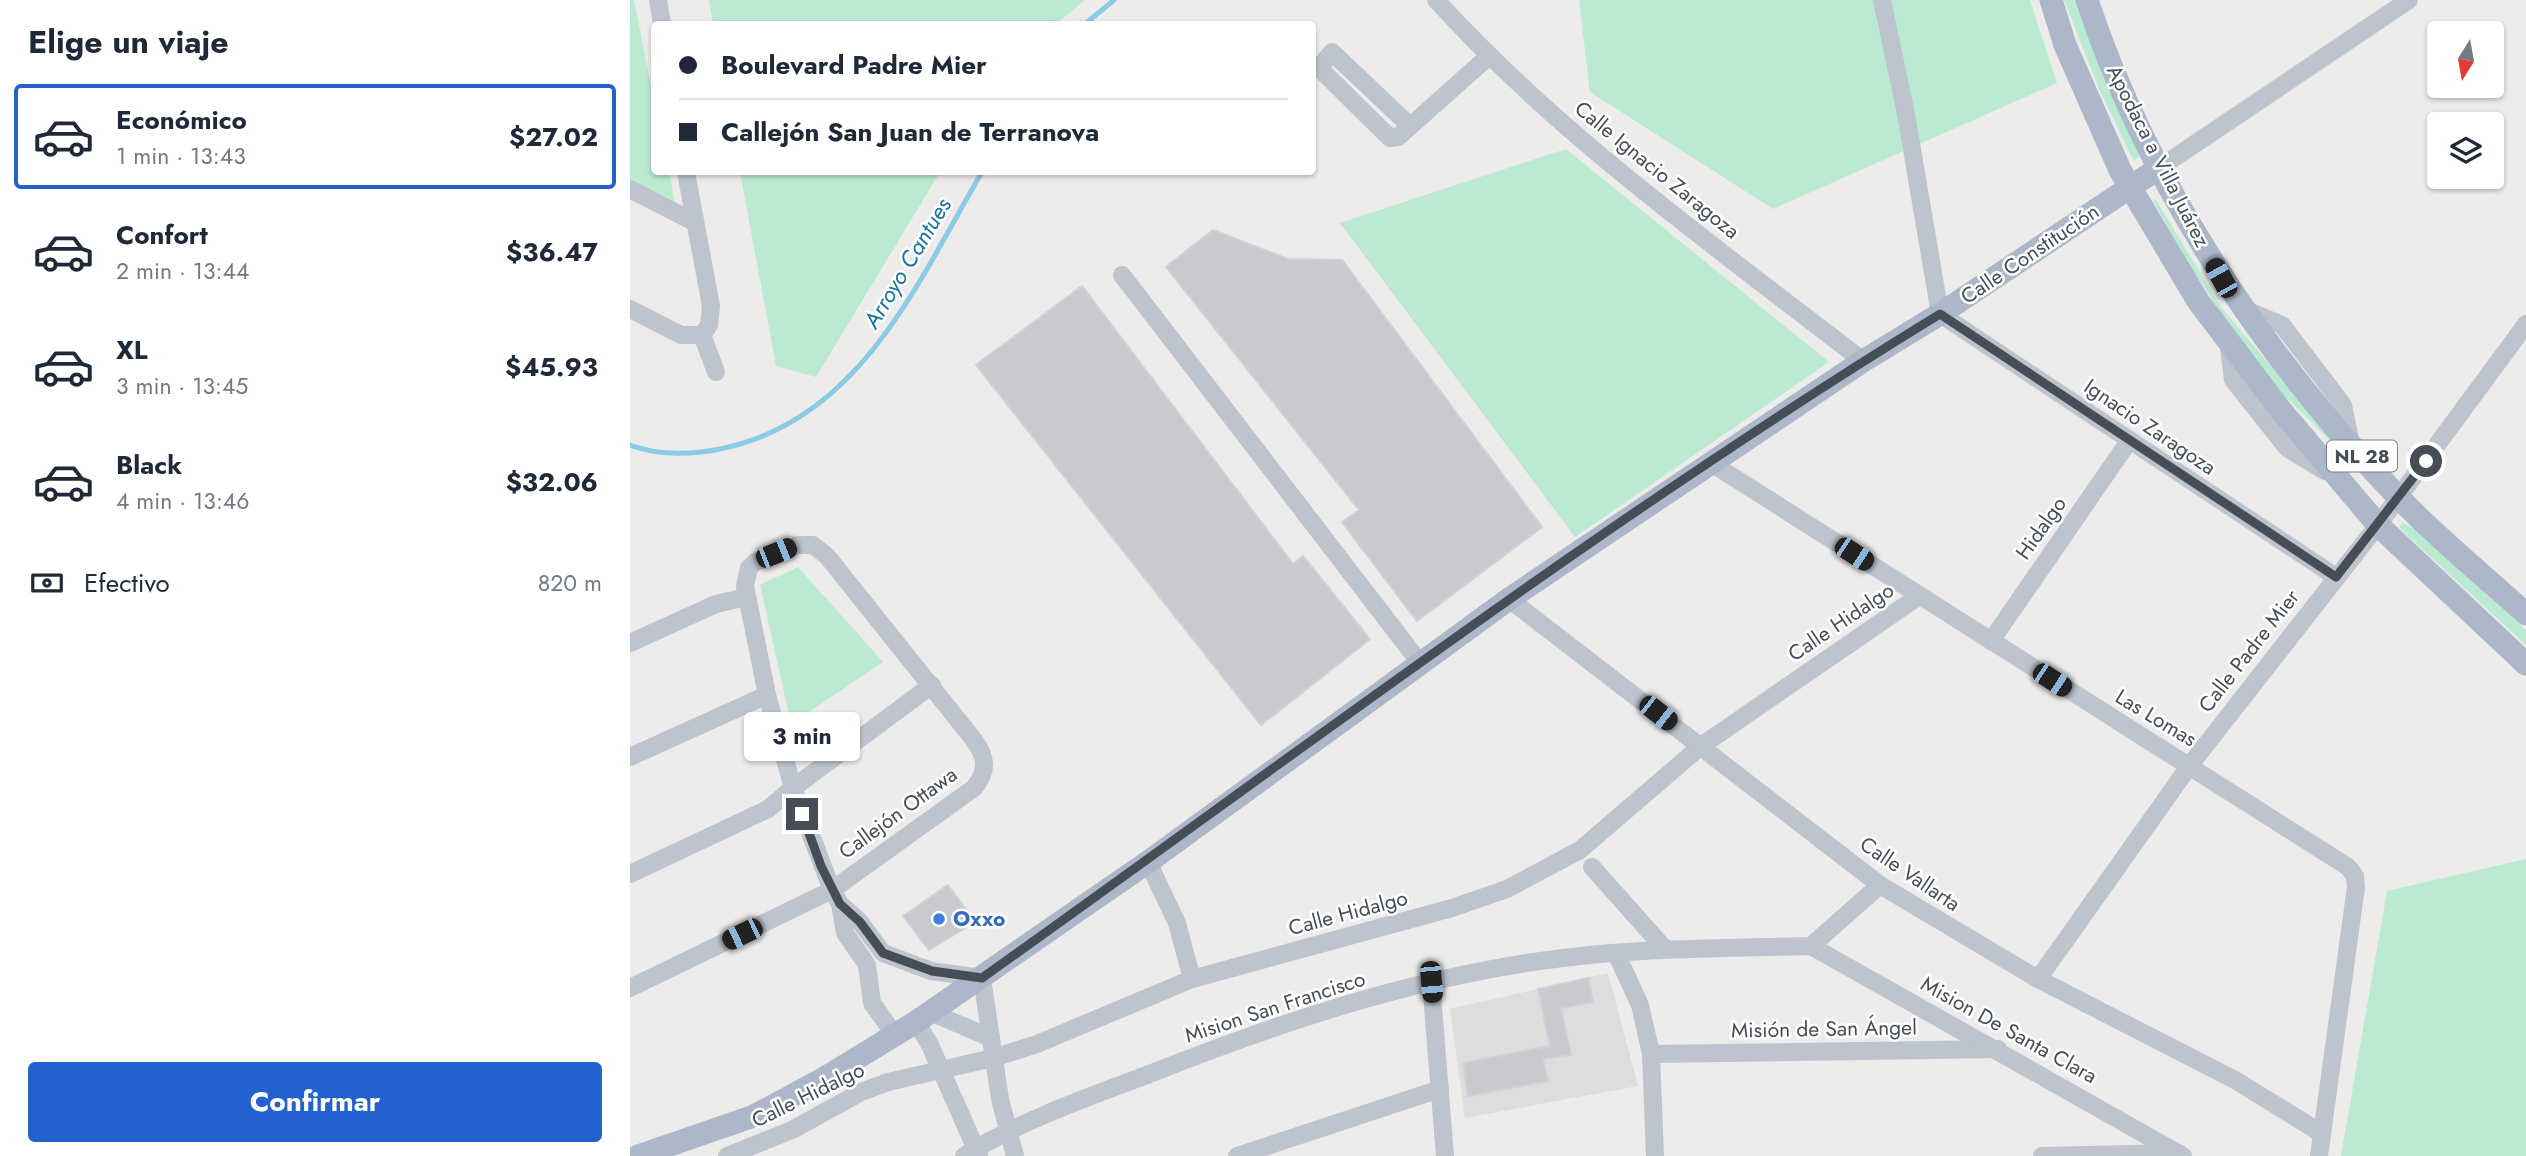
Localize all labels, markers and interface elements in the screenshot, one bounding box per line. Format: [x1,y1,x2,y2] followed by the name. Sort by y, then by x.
[28,19,229,65] text: Elige un viaje
[2427,21,2504,98] north arrow
[2427,21,2504,189] map controls
[721,46,987,84] text: Boulevard Padre Mier
[2099,60,2217,253] street label: Apodaca a Villa Juárez
[1568,94,1746,246] street label: Calle Ignacio Zaragoza
[116,101,247,139] text: Económico
[32,105,95,168] icon: car
[2427,112,2504,189] button: layers
[721,113,1099,151] text: Callejón San Juan de Terranova
[509,118,598,156] text: $27.02
[116,139,246,173] text: 1 min · 13:43
[854,190,960,336] water label: Arroyo Cantues
[1955,197,2105,311] street label: Calle Constitución
[116,216,208,254] text: Confort
[32,220,95,283] icon: car
[506,233,598,271] text: $36.47
[116,254,249,288] text: 2 min · 13:44
[2202,255,2241,301] car
[116,331,148,369] text: XL
[32,335,95,398] icon: car
[505,348,598,386] text: $45.93
[116,369,248,403] text: 3 min · 13:45
[2078,372,2222,482] street label: Ignacio Zaragoza
[2327,440,2397,471] road number: NL 28
[2410,445,2442,477] route start
[116,446,182,484] text: Black
[32,450,95,513] icon: car
[506,463,598,501] text: $32.06
[116,484,249,518] text: 4 min · 13:46
[2008,490,2074,566] street label: Hidalgo
[1831,534,1878,574] car
[753,535,800,571] car
[28,564,66,602] icon: cash
[84,564,170,602] text: Efectivo
[538,566,602,600] text: 820 m
[1782,575,1900,669] street label: Calle Hidalgo
[2191,583,2307,719] street label: Calle Padre Mier
[2029,660,2076,700] car
[2110,682,2202,754] street label: Las Lomas
[1635,692,1682,734] car
[744,712,860,762] callout: 3 min
[772,719,832,753] text: 3 min
[833,760,963,866] street label: Callejón Ottawa
[786,798,818,830] route end
[1854,829,1966,919] street label: Calle Vallarta
[1285,883,1411,943] street label: Calle Hidalgo
[953,904,1005,934] place label: Oxxo
[931,911,947,927] marker: Oxxo
[719,915,766,953] car
[1419,960,1444,1004] car
[1181,964,1369,1050] street label: Mision San Francisco
[1915,969,2103,1091] street label: Mision De Santa Clara
[1731,1012,1917,1046] street label: Misión de San Ángel
[747,1055,869,1135] street label: Calle Hidalgo
[28,1062,602,1142] button: Confirmar

